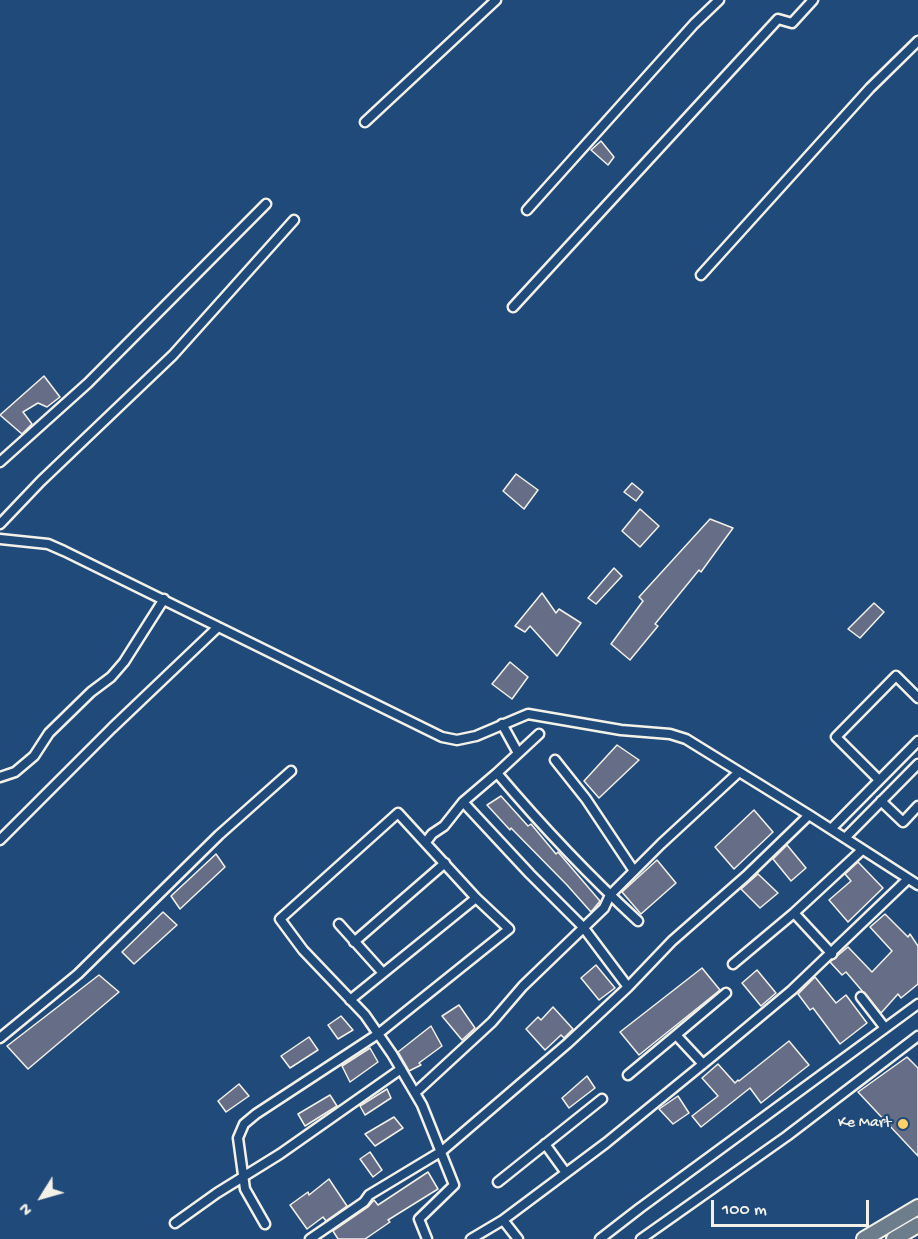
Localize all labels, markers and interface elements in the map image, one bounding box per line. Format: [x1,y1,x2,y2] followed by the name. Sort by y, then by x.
[838,1114,891,1134] place label: Ke Mart
[896,1117,910,1131] marker: Ke Mart
[12,1167,72,1227] north arrow
[714,1188,872,1226] scale bar
[16,1198,38,1218] text: N
[722,1200,767,1221] text: 100 m

